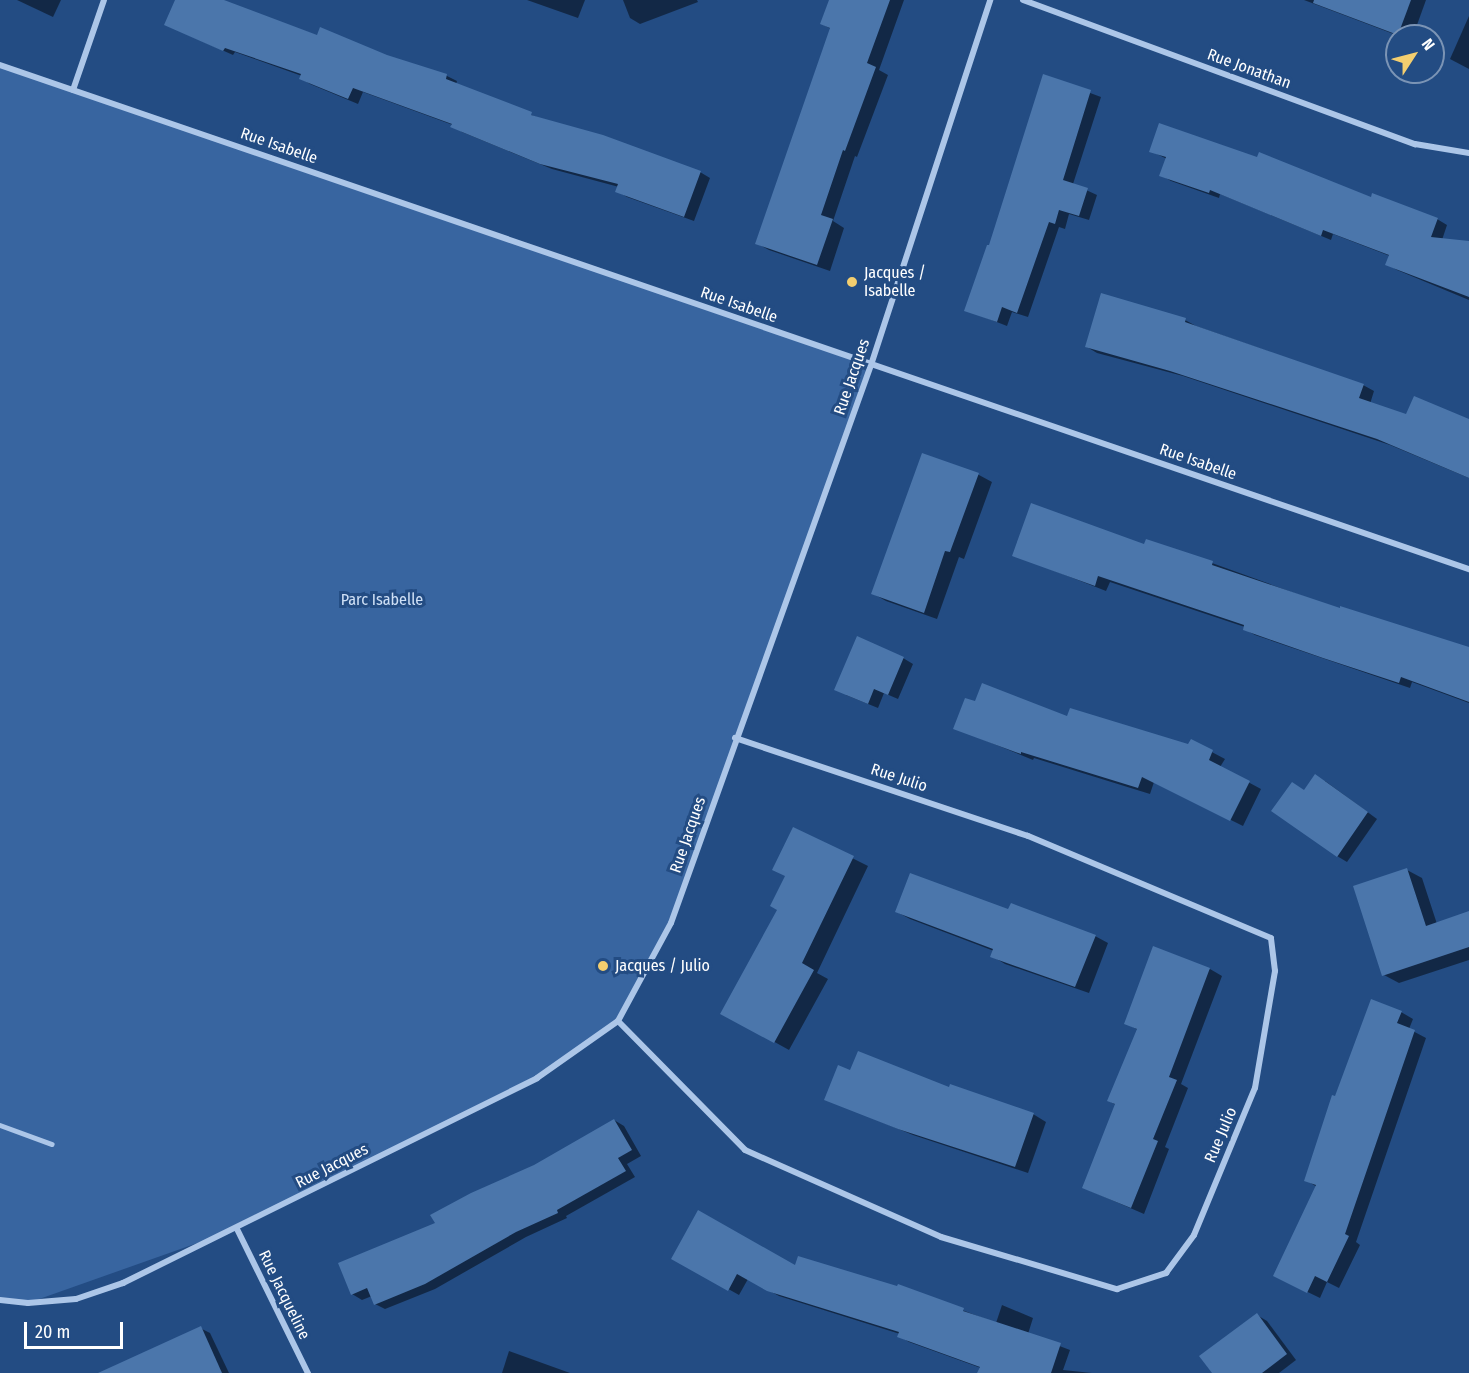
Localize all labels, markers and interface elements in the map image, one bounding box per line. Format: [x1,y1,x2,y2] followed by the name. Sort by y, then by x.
[1385,24,1445,84] north arrow
[1418,35,1439,54] text: N
[1204,45,1294,93] street label: Rue Jonathan
[238,124,320,168] street label: Rue Isabelle
[864,263,926,301] place label: Jacques / Isabelle
[845,275,859,289] marker: Jacques / Isabelle
[698,283,780,327] street label: Rue Isabelle
[830,336,874,418] street label: Rue Jacques
[1157,440,1239,484] street label: Rue Isabelle
[341,590,423,610] park label: Parc Isabelle
[868,760,930,796] street label: Rue Julio
[666,794,710,876] street label: Rue Jacques
[615,956,710,976] place label: Jacques / Julio
[596,959,610,973] marker: Jacques / Julio
[1201,1104,1241,1166] street label: Rue Julio
[292,1139,372,1193] street label: Rue Jacques
[254,1247,314,1343] street label: Rue Jacqueline
[27,1310,126,1348] scale bar
[35,1321,70,1343] text: 20 m

